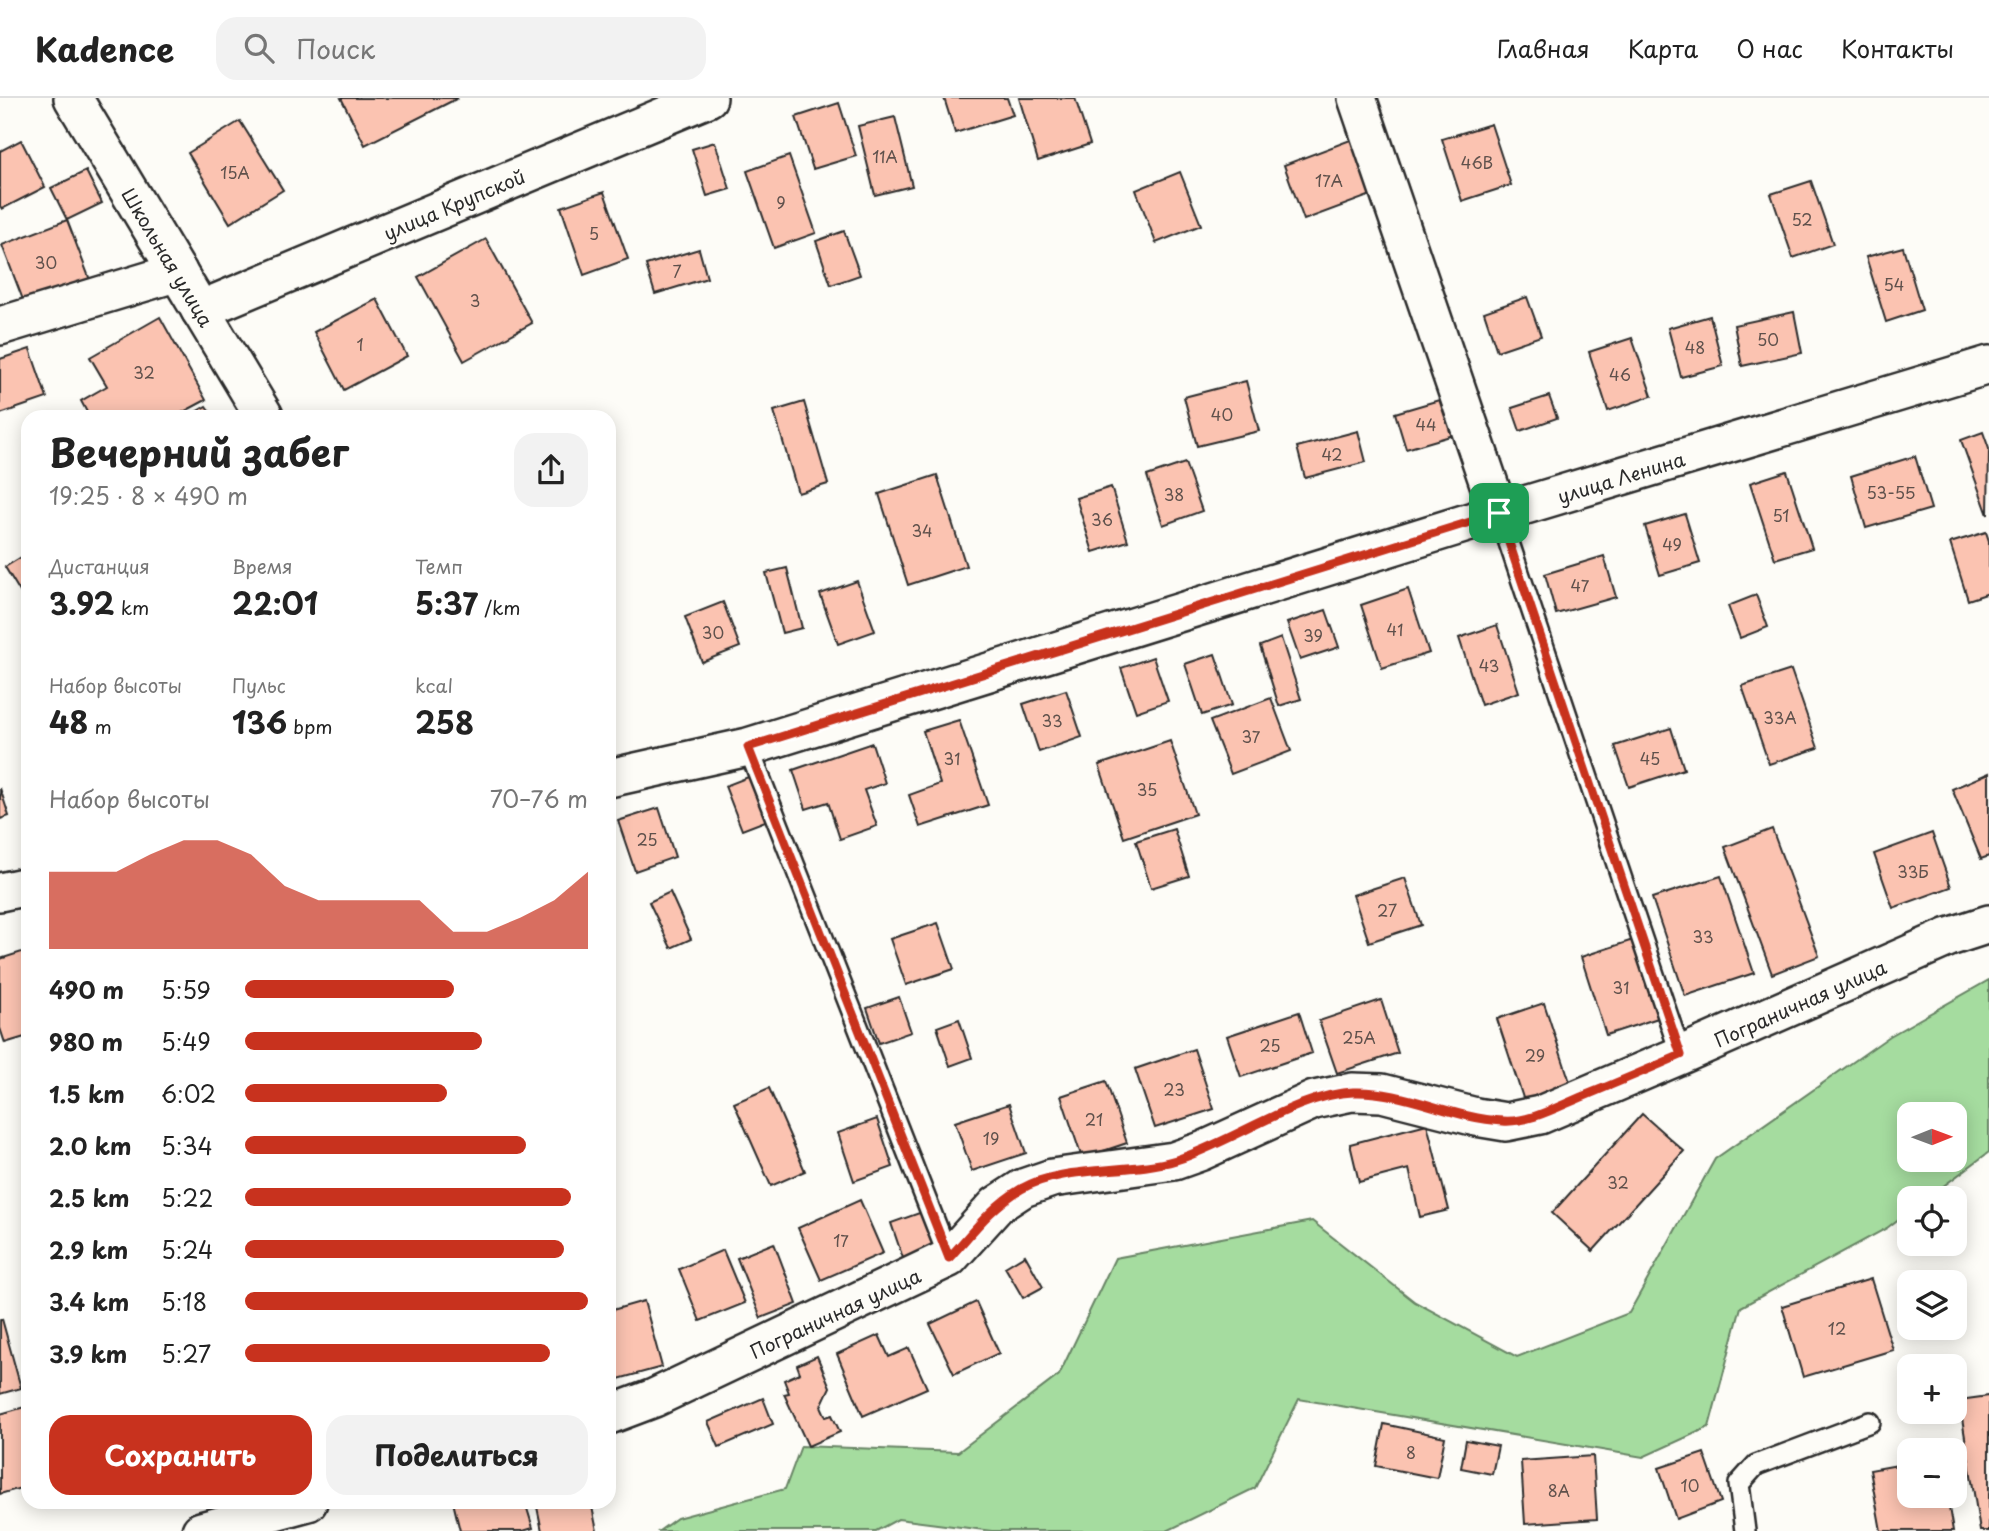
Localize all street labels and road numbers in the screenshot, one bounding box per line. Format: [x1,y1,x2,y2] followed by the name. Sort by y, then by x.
[379,162,529,246] street label: улица Крупской
[115,182,221,332] street label: Школьная улица
[1554,444,1688,510] street label: улица Ленина
[1709,952,1891,1054] street label: Пограничная улица
[745,1261,925,1365] street label: Пограничная улица

